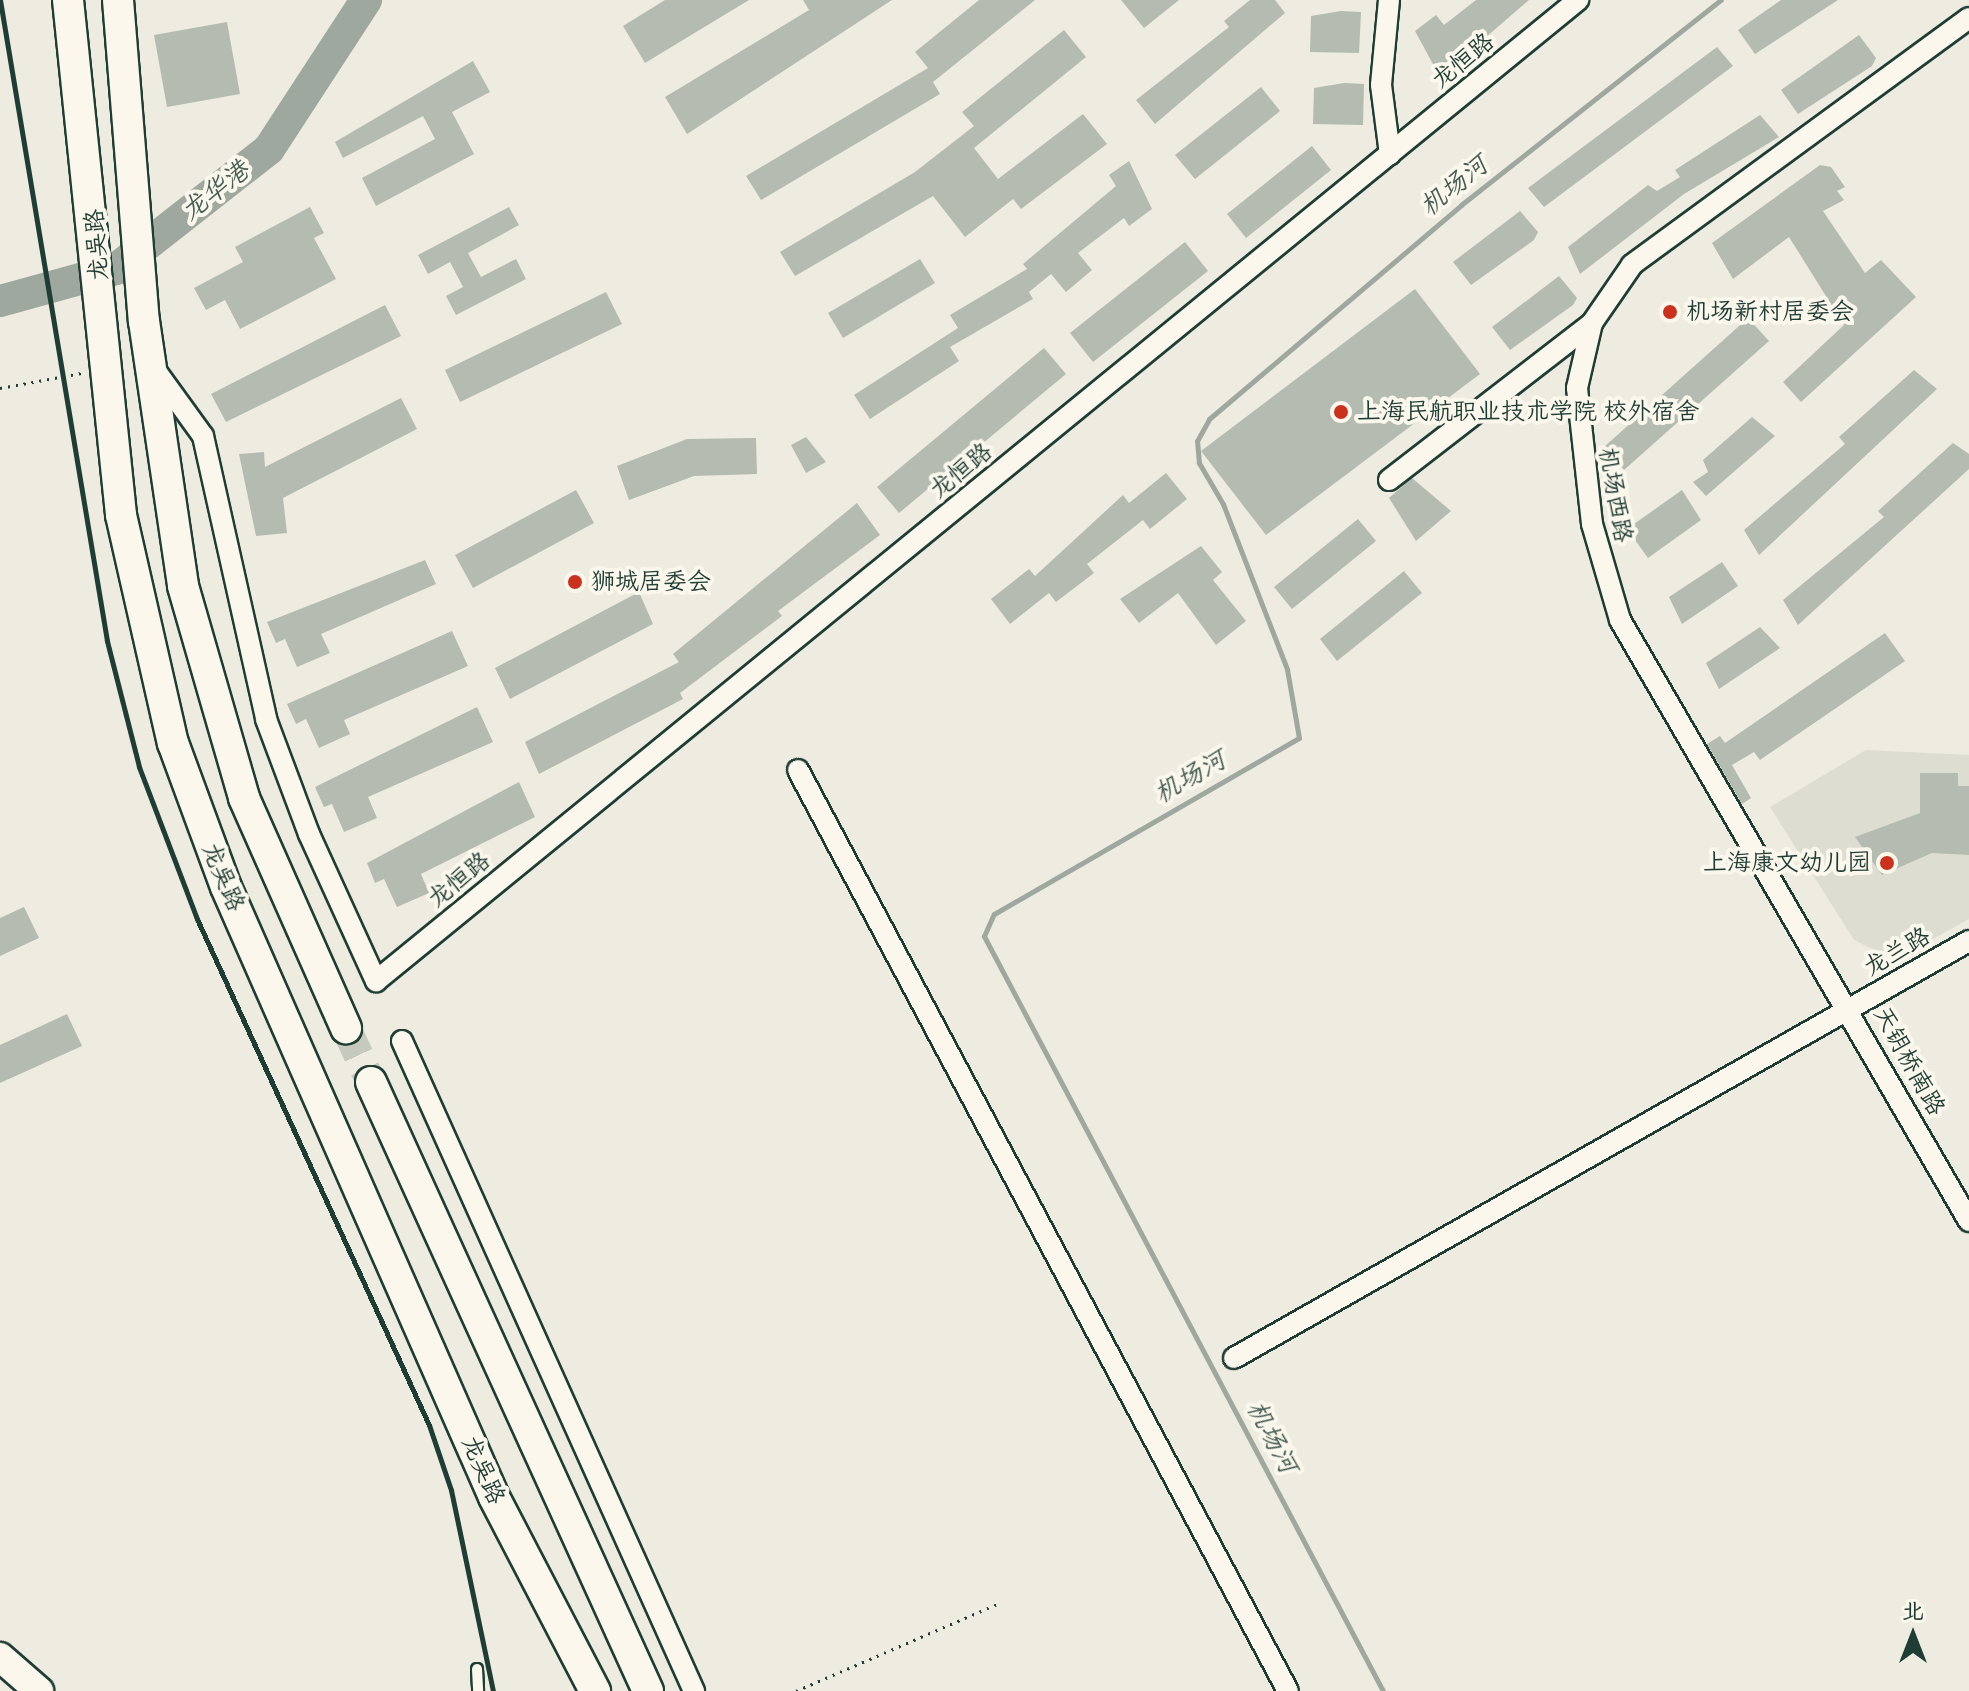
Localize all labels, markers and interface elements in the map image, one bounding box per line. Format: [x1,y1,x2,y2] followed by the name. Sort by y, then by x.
[1426,27,1500,95] street label: 龙恒路
[1414,149,1494,223] water label: 机场河
[175,155,255,227] water label: 龙华港
[80,208,114,282] street label: 龙吴路
[1686,298,1854,326] place label: 机场新村居委会
[1661,303,1679,321] marker: 机场新村居委会
[1357,398,1699,426] place label: 上海民航职业技术学院 校外宿舍
[1332,403,1350,421] marker: 上海民航职业技术学院 校外宿舍
[924,437,998,505] street label: 龙恒路
[1592,445,1638,545] street label: 机场西路
[591,568,711,596] place label: 狮城居委会
[566,573,584,591] marker: 狮城居委会
[1148,744,1232,810] water label: 机场河
[196,838,250,916] street label: 龙吴路
[422,846,496,914] street label: 龙恒路
[1703,849,1871,877] place label: 上海康文幼儿园
[1878,854,1896,872] marker: 上海康文幼儿园
[1859,922,1935,982] street label: 龙兰路
[1867,1002,1951,1120] street label: 天钥桥南路
[1240,1395,1304,1479] water label: 机场河
[455,1431,511,1509] street label: 龙吴路
[1902,1591,1924,1630] text: 北
[1873,1595,1953,1675] north arrow

